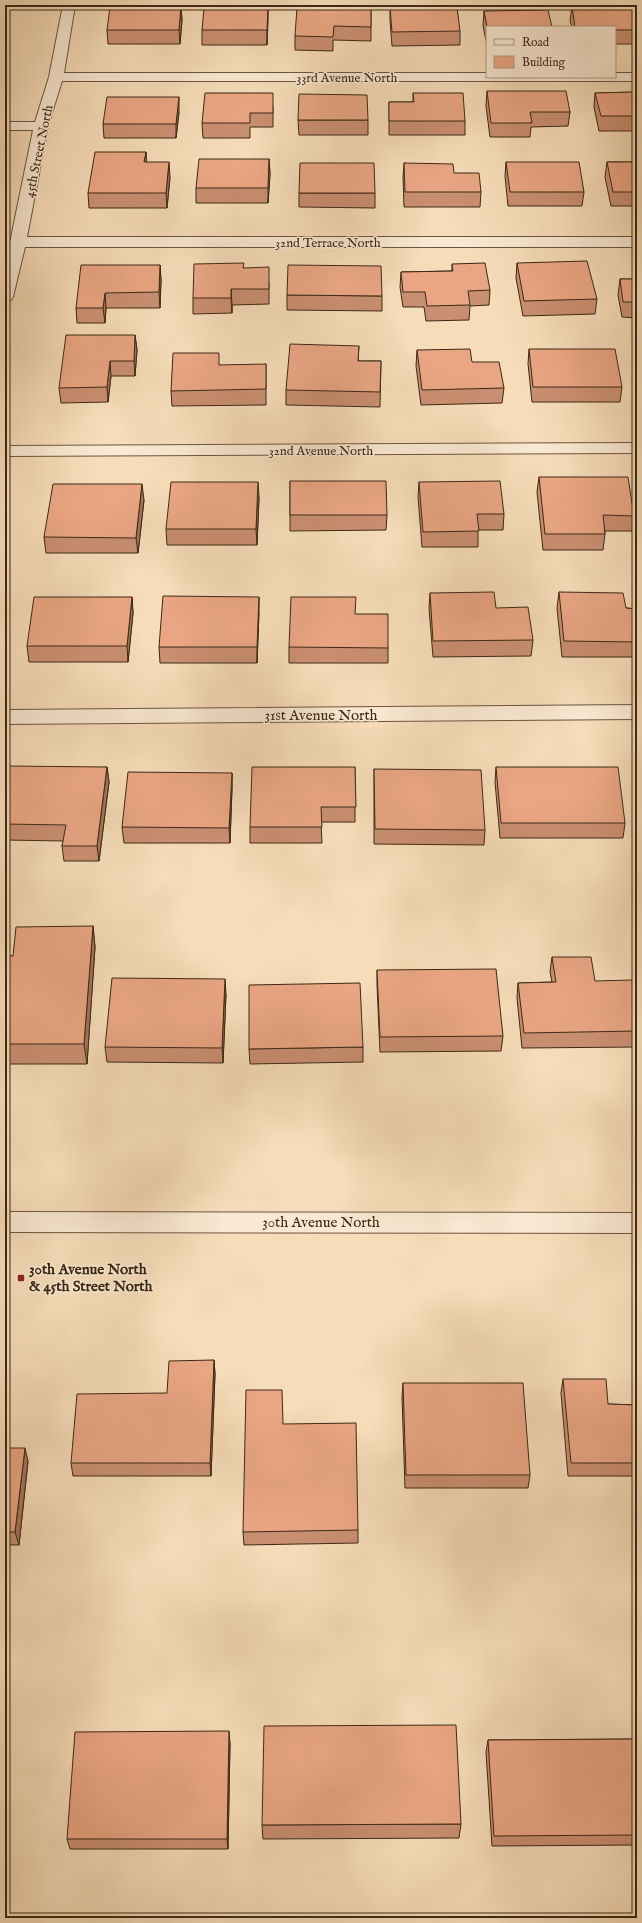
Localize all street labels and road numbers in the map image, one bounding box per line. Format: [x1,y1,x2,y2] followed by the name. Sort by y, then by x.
[297,70,397,87] street label: 33rd Avenue North
[21,103,58,199] street label: 45th Street North
[275,235,381,252] street label: 32nd Terrace North
[269,443,373,460] street label: 32nd Avenue North
[264,706,378,725] street label: 31st Avenue North
[262,1213,380,1232] street label: 30th Avenue North

